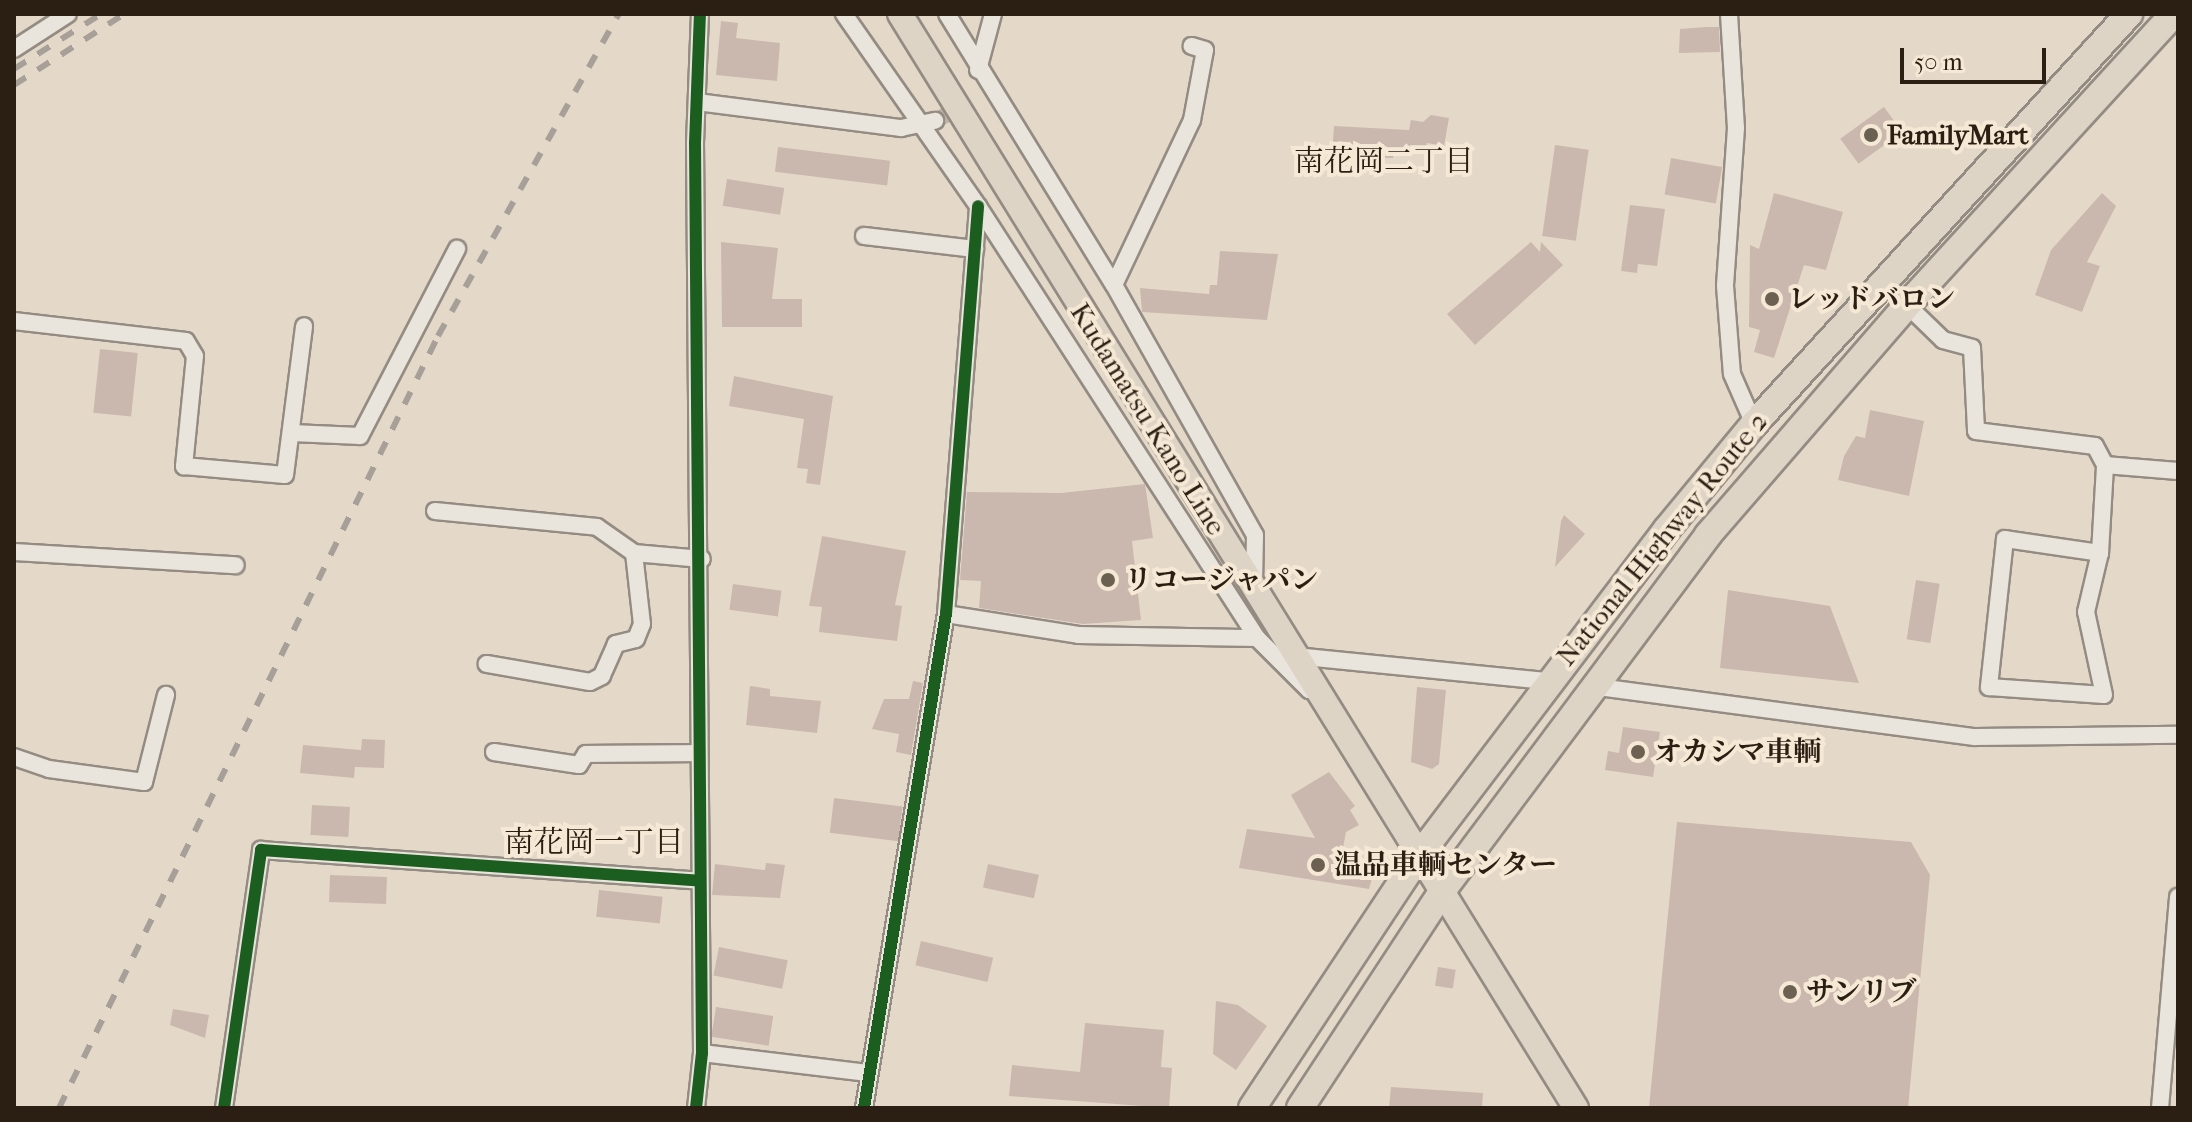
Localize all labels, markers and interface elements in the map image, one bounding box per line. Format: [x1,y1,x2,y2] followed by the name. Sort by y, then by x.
[1904,32,2050,82] scale bar
[1914,48,1963,76] text: 50 m
[1887,118,2029,152] place label: FamilyMart
[1862,126,1880,144] marker: FamilyMart
[1294,144,1474,180] district label: 南花岡二丁目
[1788,282,1956,316] place label: レッドバロン
[1763,290,1781,308] marker: レッドバロン
[1063,297,1233,541] street label: Kudamatsu Kano Line
[1549,405,1775,673] street label: National Highway Route 2
[1124,563,1320,597] place label: リコージャパン
[1099,571,1117,589] marker: リコージャパン
[1654,735,1822,769] place label: オカシマ車輌
[1629,743,1647,761] marker: オカシマ車輌
[504,825,684,861] district label: 南花岡一丁目
[1334,848,1558,882] place label: 温品車輌センター
[1309,856,1327,874] marker: 温品車輌センター
[1806,975,1918,1009] place label: サンリブ
[1781,983,1799,1001] marker: サンリブ

